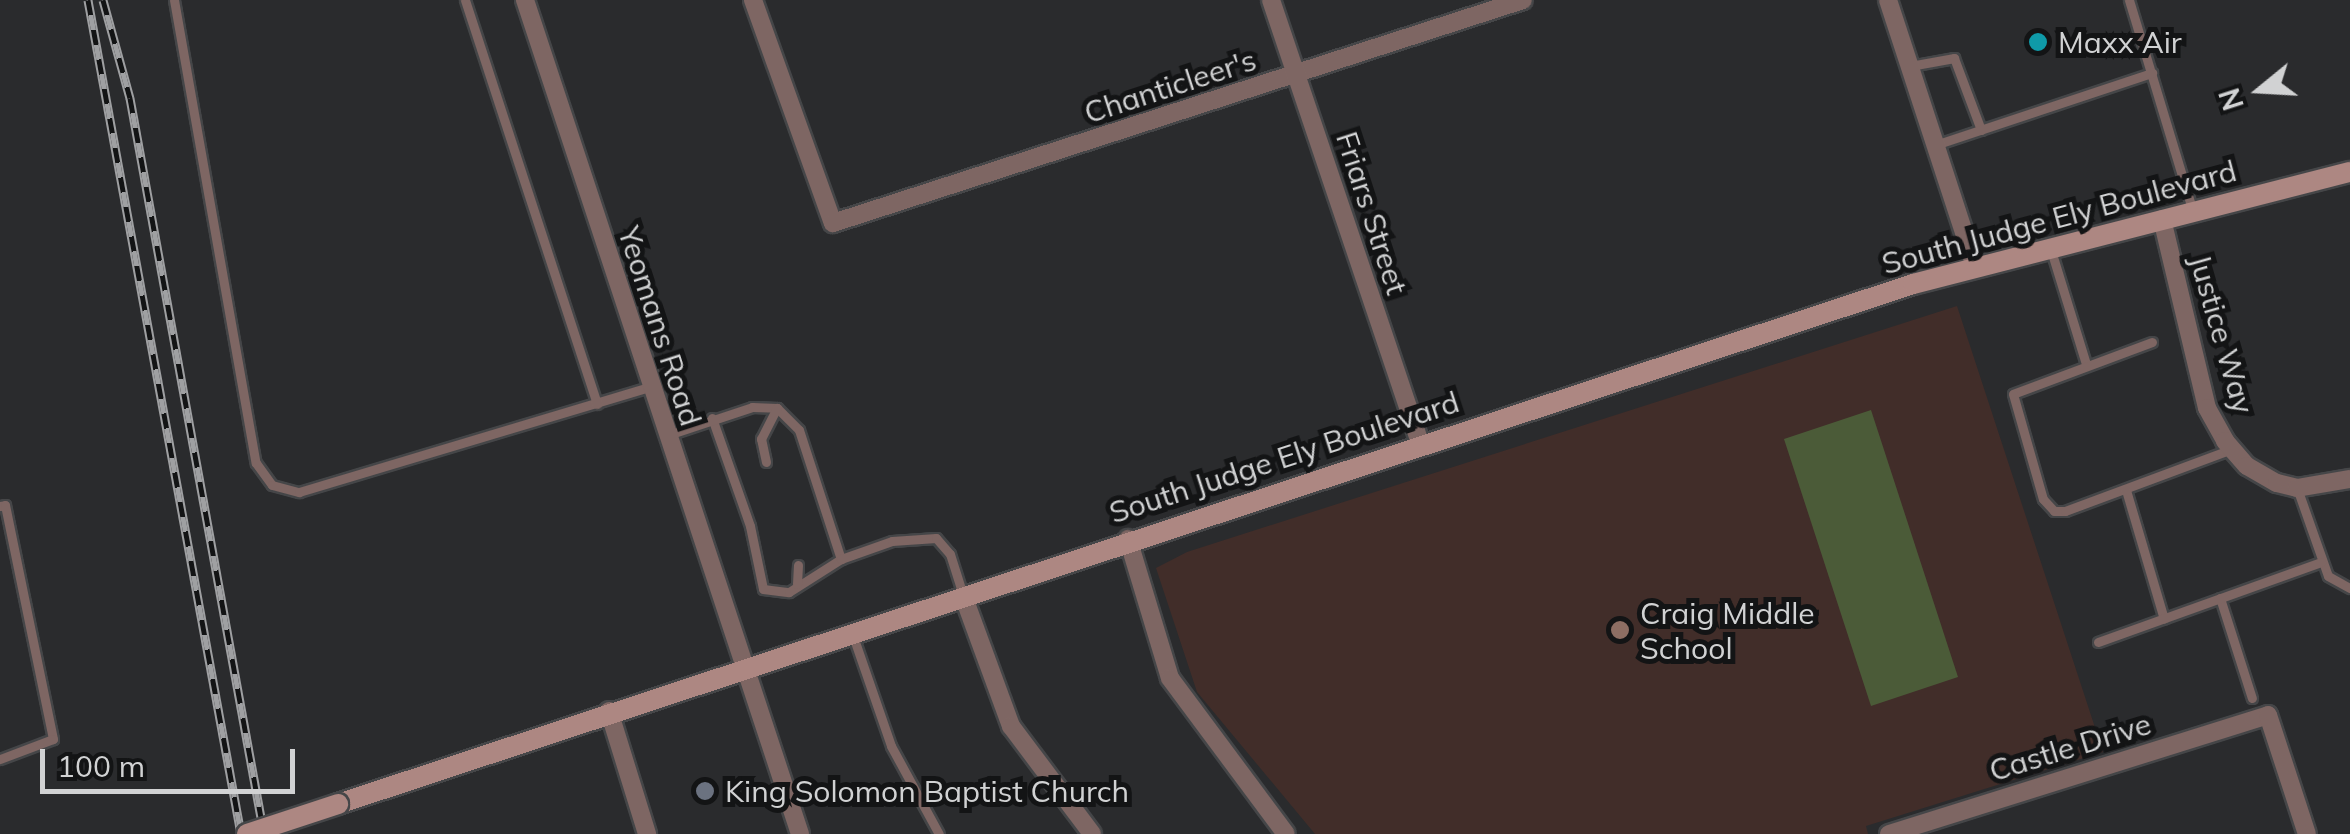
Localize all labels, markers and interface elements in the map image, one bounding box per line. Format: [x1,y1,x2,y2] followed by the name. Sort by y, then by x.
[2058,24,2182,60] place label: Maxx Air
[2027,31,2049,53] marker: Maxx Air
[2210,40,2310,140] north arrow
[1080,41,1260,131] street label: Chanticleer's
[2211,84,2251,115] text: N
[1329,127,1415,299] street label: Friars Street
[1878,152,2240,282] street label: South Judge Ely Boulevard
[611,222,709,430] street label: Yeomans Road
[2182,250,2262,418] street label: Justice Way
[1105,383,1463,531] street label: South Judge Ely Boulevard
[1640,595,1815,666] place label: Craig Middle School
[1609,619,1631,641] marker: Craig Middle School
[1985,705,2155,789] street label: Castle Drive
[45,729,300,791] scale bar
[57,747,145,785] text: 100 m
[725,773,1129,809] place label: King Solomon Baptist Church
[694,780,716,802] marker: King Solomon Baptist Church

